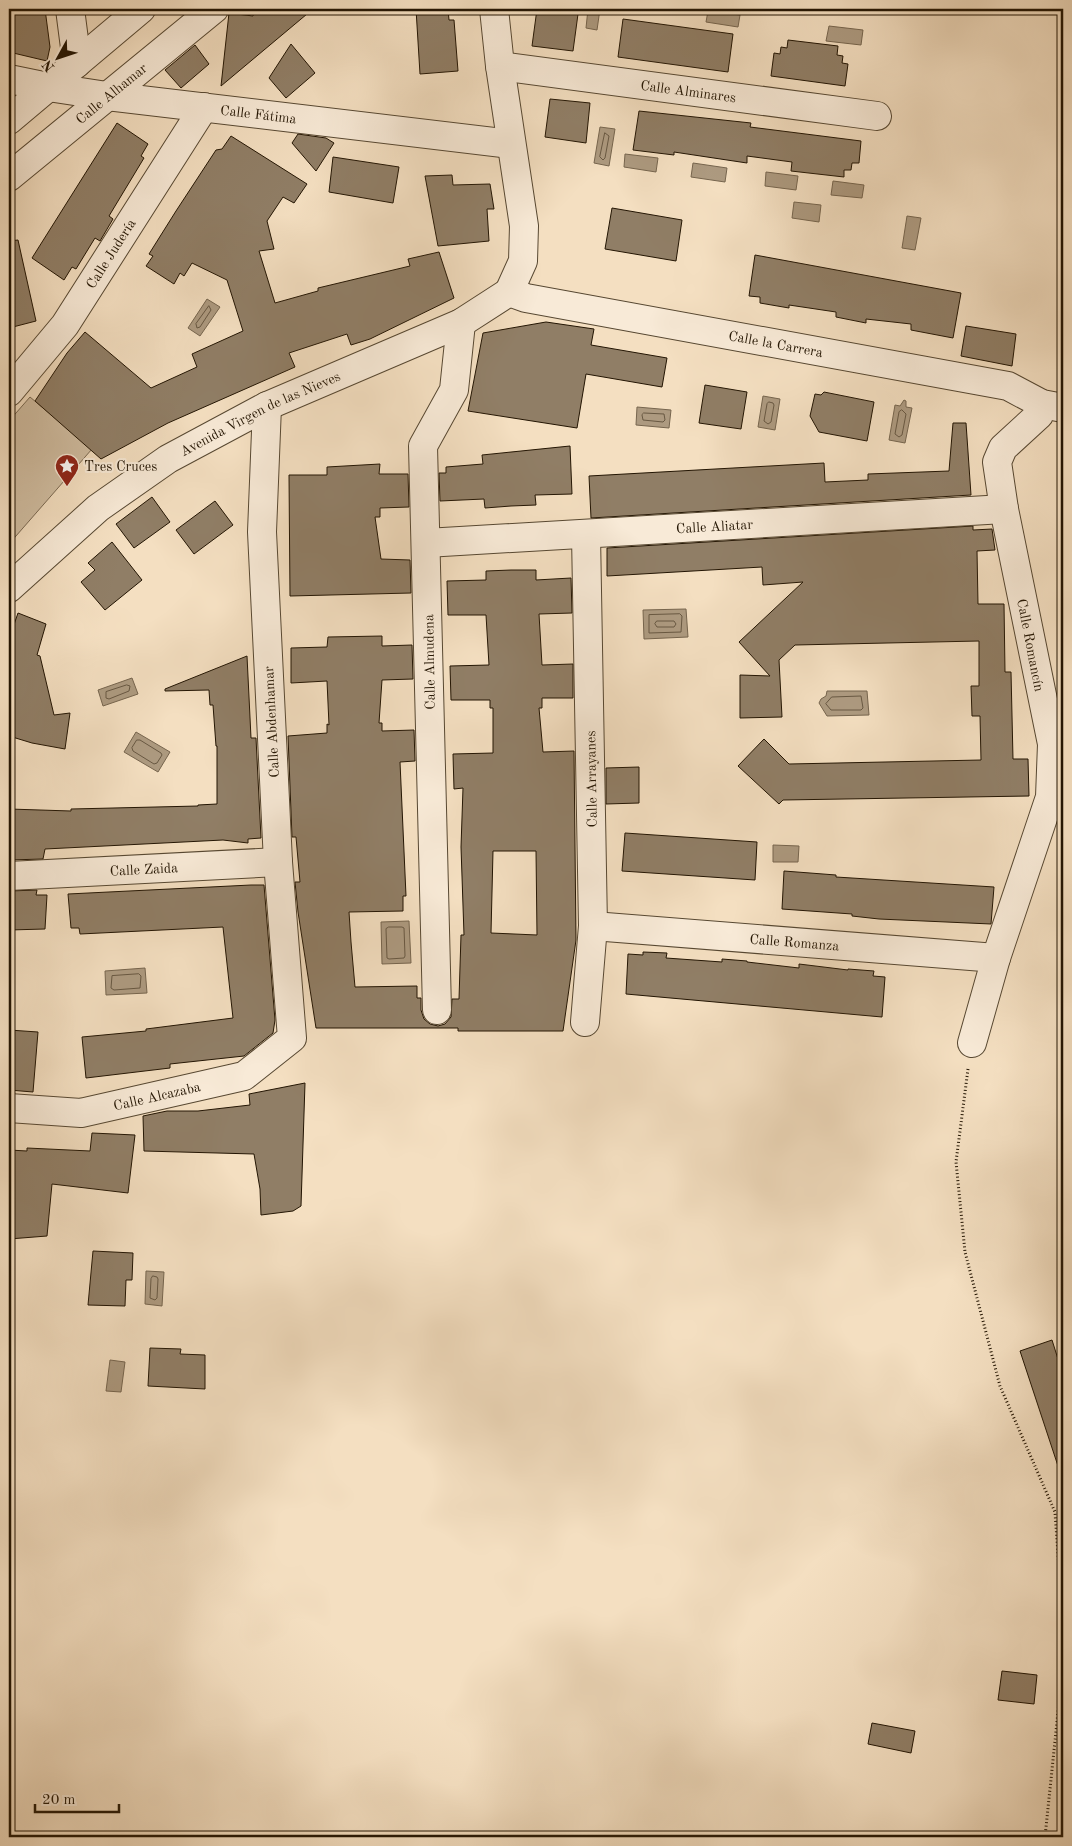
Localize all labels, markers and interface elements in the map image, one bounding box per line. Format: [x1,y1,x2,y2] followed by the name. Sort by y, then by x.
[32,32,82,82] north arrow
[40,57,58,74] text: N
[74,61,150,127] street label: Calle Alhamar
[640,79,737,105] street label: Calle Alminares
[220,104,297,126] street label: Calle Fátima
[84,217,139,291] street label: Calle Judería
[727,329,824,360] street label: Calle la Carrera
[178,369,343,459] street label: Avenida Virgen de las Nieves
[54,453,80,487] place icon: Tres Cruces
[84,460,157,474] place label: Tres Cruces
[676,518,754,536] street label: Calle Aliatar
[1014,598,1046,693] street label: Calle Romancín
[422,614,438,710] street label: Calle Almudena
[262,666,282,778] street label: Calle Abdenhamar
[584,730,600,828] street label: Calle Arrayanes
[109,861,178,879] street label: Calle Zaida
[749,932,840,954] street label: Calle Romanza
[112,1080,202,1113] street label: Calle Alcazaba
[35,1781,119,1813] scale bar
[42,1793,76,1808] text: 20 m

